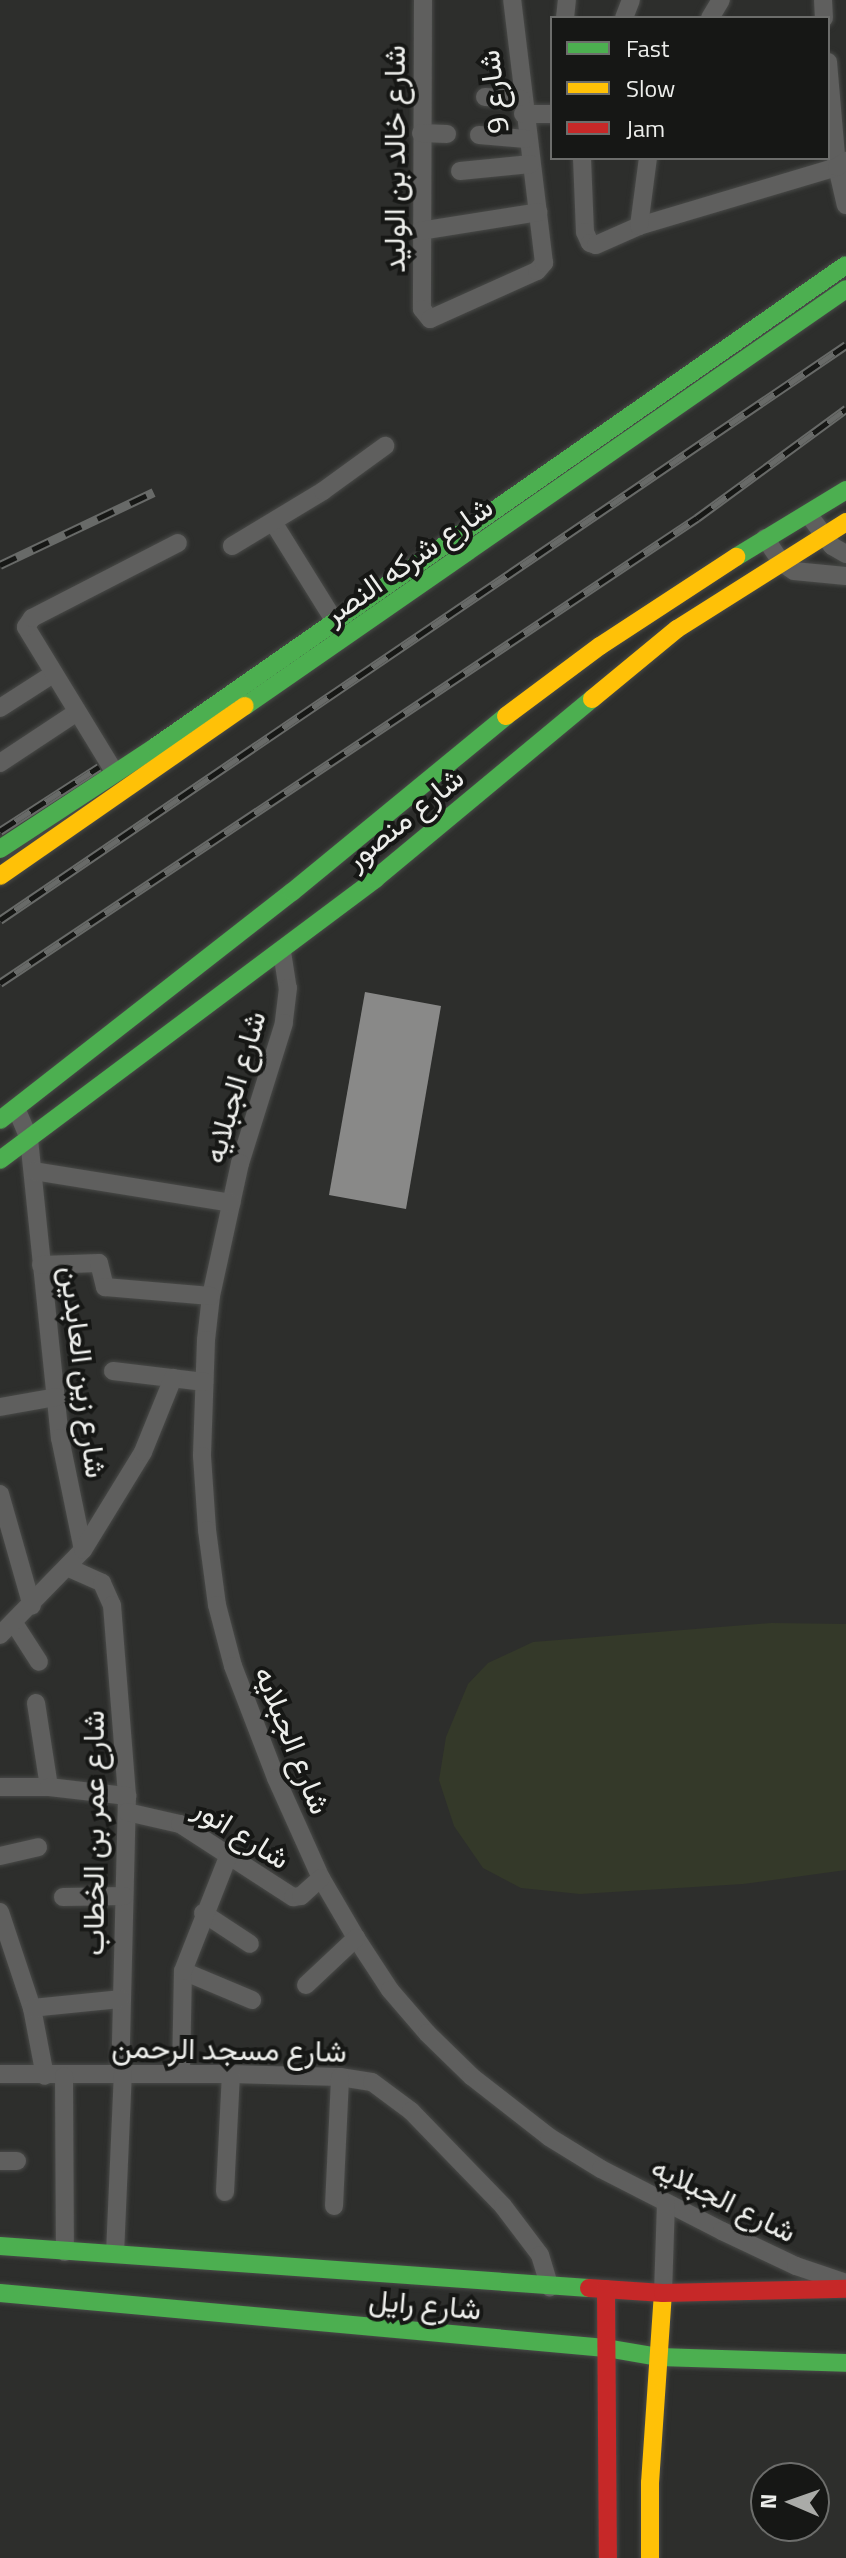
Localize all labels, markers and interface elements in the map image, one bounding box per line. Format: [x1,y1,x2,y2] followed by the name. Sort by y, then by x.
[550,16,830,160] legend
[626,30,669,66] text: Fast
[376,45,412,273] street label: شارع خالد بن الوليد
[470,48,516,136] street label: شارع 9
[626,70,675,106] text: Slow
[626,110,665,146] text: Jam
[317,488,499,632] street label: شارع شركه النصر
[337,759,471,877] street label: شارع منصور
[195,1007,273,1167] street label: شارع الجبلايه
[53,1264,115,1480] street label: شارع زين العابدين
[247,1661,339,1819] street label: شارع الجبلايه
[75,1710,111,1956] street label: شارع عمر بن الخطاب
[187,1790,297,1876] street label: شارع انور
[111,2029,347,2069] street label: شارع مسجد الرحمن
[646,2149,802,2249] street label: شارع الجبلايه
[367,2281,483,2327] street label: شارع رايل
[750,2462,830,2542] north arrow
[751,2493,785,2509] text: N

